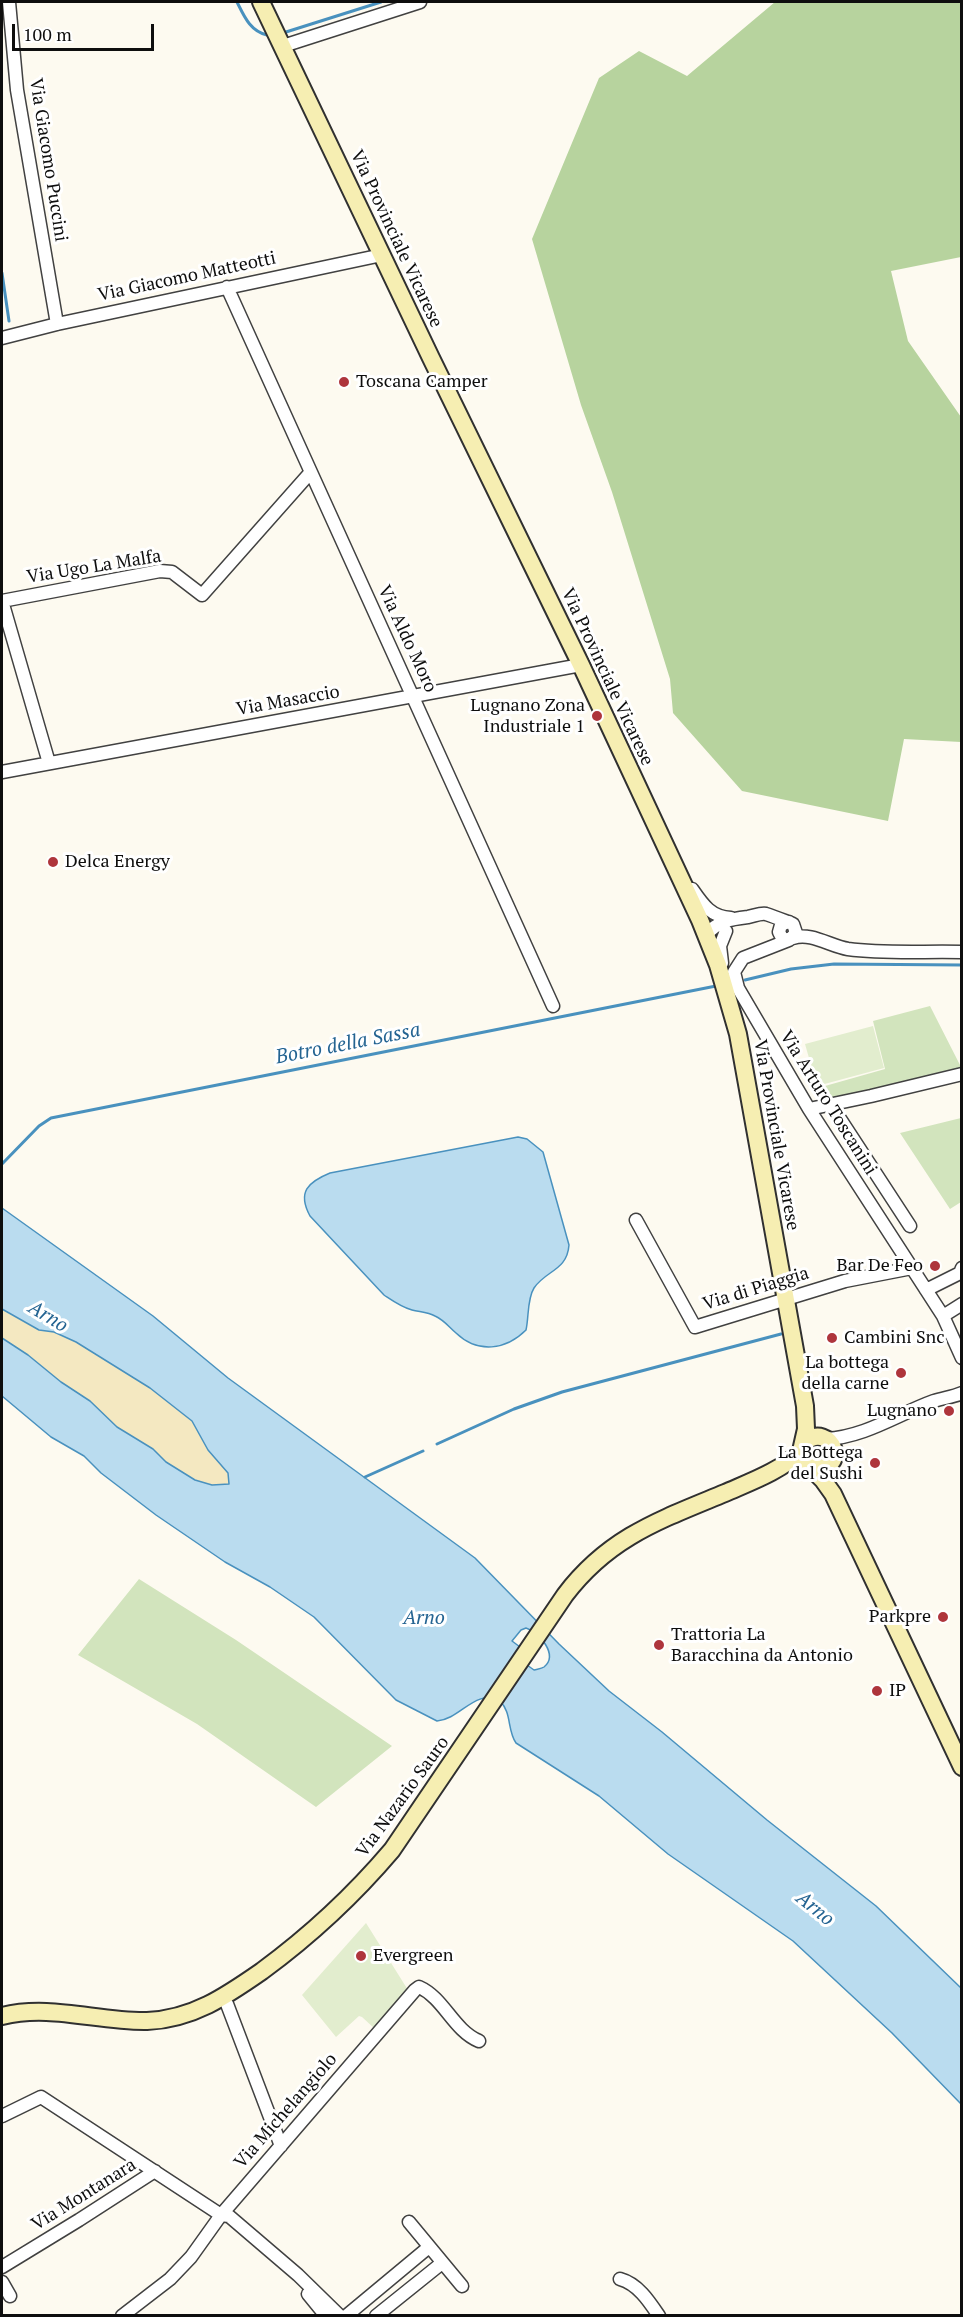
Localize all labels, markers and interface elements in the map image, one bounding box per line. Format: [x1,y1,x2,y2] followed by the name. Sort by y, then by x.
[15,12,158,50] scale bar
[23,22,72,46] text: 100 m
[24,77,72,243] street label: Via Giacomo Puccini
[345,147,447,331] street label: Via Provinciale Vicarese
[96,248,278,306] street label: Via Giacomo Matteotti
[356,371,488,393] place label: Toscana Camper
[337,375,351,389] marker: Toscana Camper
[25,546,163,588] street label: Via Ugo La Malfa
[373,582,441,696] street label: Via Aldo Moro
[556,585,658,769] street label: Via Provinciale Vicarese
[235,681,341,721] street label: Via Masaccio
[470,695,585,738] place label: Lugnano Zona Industriale 1
[590,709,604,723] marker: Lugnano Zona Industriale 1
[65,851,170,873] place label: Delca Energy
[46,855,60,869] marker: Delca Energy
[274,1018,422,1070] water label: Botro della Sassa
[775,1027,881,1179] street label: Via Arturo Toscanini
[749,1038,803,1232] street label: Via Provinciale Vicarese
[837,1255,923,1277] place label: Bar De Feo
[928,1259,942,1273] marker: Bar De Feo
[700,1263,812,1315] street label: Via di Piaggia
[24,1296,72,1338] water label: Arno
[844,1327,945,1349] place label: Cambini Snc
[825,1331,839,1345] marker: Cambini Snc
[802,1352,889,1394] place label: La bottega della carne
[894,1366,908,1380] marker: La bottega della carne
[867,1400,937,1422] place label: Lugnano
[942,1404,956,1418] marker: Lugnano
[778,1442,863,1484] place label: La Bottega del Sushi
[868,1456,882,1470] marker: La Bottega del Sushi
[403,1606,445,1630] water label: Arno
[869,1606,931,1628] place label: Parkpre
[936,1610,950,1624] marker: Parkpre
[671,1624,853,1666] place label: Trattoria La Baracchina da Antonio
[652,1638,666,1652] marker: Trattoria La Baracchina da Antonio
[889,1680,906,1702] place label: IP
[870,1684,884,1698] marker: IP
[352,1732,454,1862] street label: Via Nazario Sauro
[791,1886,839,1932] water label: Arno
[373,1945,453,1967] place label: Evergreen
[354,1949,368,1963] marker: Evergreen
[230,2049,342,2173] street label: Via Michelangiolo
[28,2154,140,2236] street label: Via Montanara

